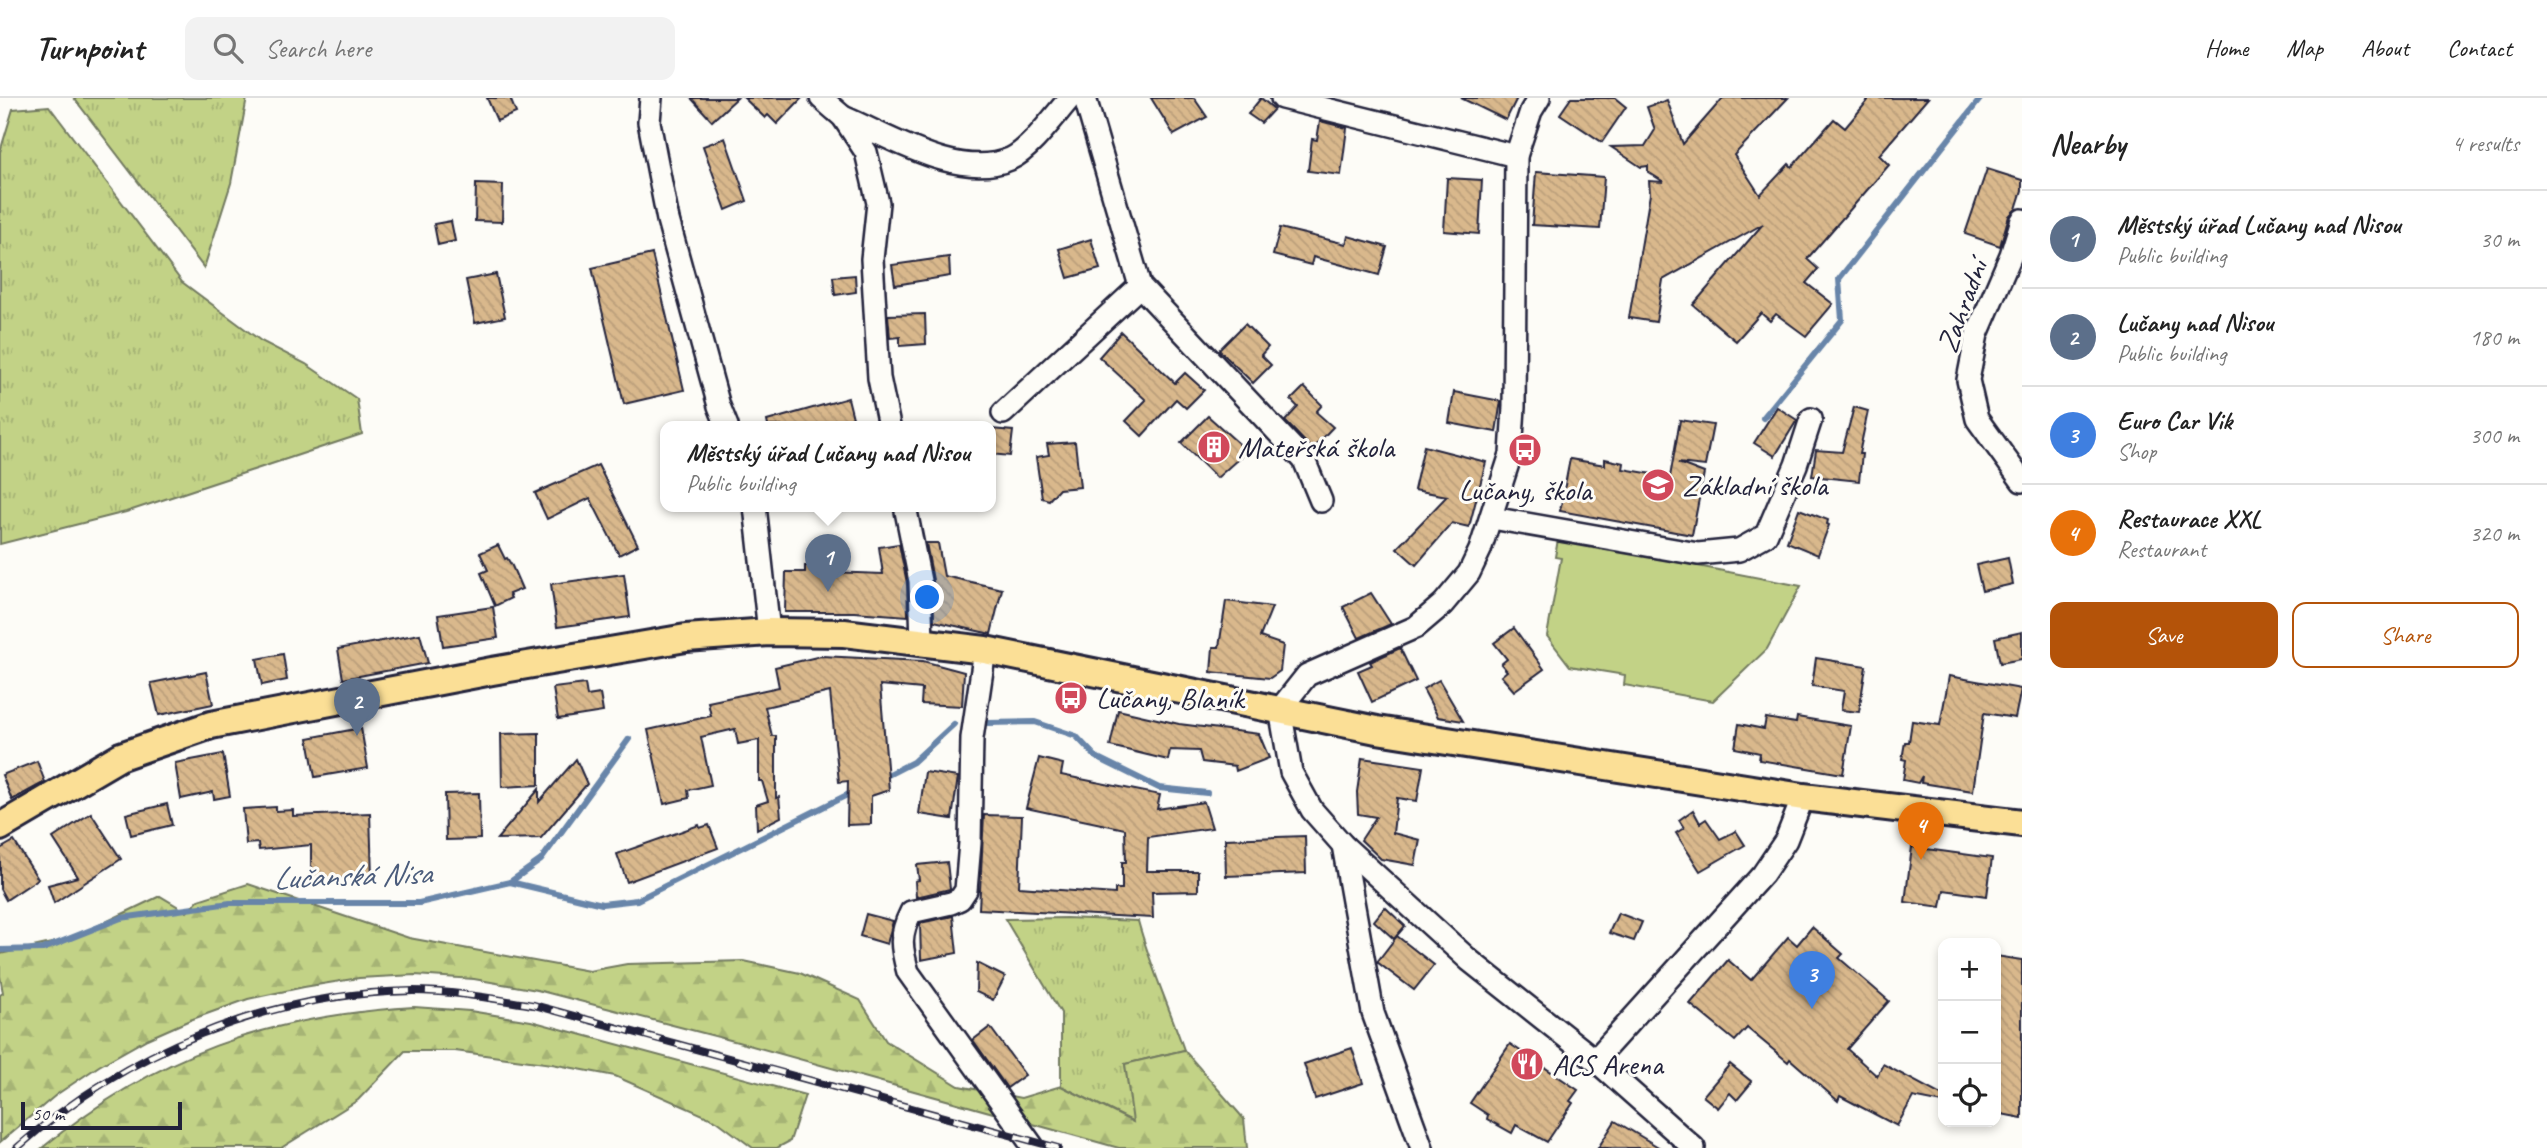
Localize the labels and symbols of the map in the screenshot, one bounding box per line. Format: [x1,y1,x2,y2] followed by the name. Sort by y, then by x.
[1928,248,1998,358] street label: Zahradní
[1195,428,1233,466] building icon: Mateřská škola
[1238,428,1396,466] place label: Mateřská škola
[1506,431,1544,469] bus stop icon: Lučany, škola
[1639,466,1677,504] school or university icon: Základní škola
[1682,466,1829,504] place label: Základní škola
[1459,471,1593,509] place label: Lučany, škola
[805,534,851,592] pin: 1
[910,580,944,614] your location
[334,678,380,736] pin: 2
[1052,679,1090,717] bus stop icon: Lučany, Blaník
[1096,679,1246,717] place label: Lučany, Blaník
[1898,802,1944,860] pin: 4
[272,852,435,899] water label: Lučanská Nisa
[1789,951,1835,1009] pin: 3
[1508,1045,1546,1083] restaurant icon: ACS Arena
[1552,1045,1665,1083] place label: ACS Arena
[21,1099,182,1131] scale bar

